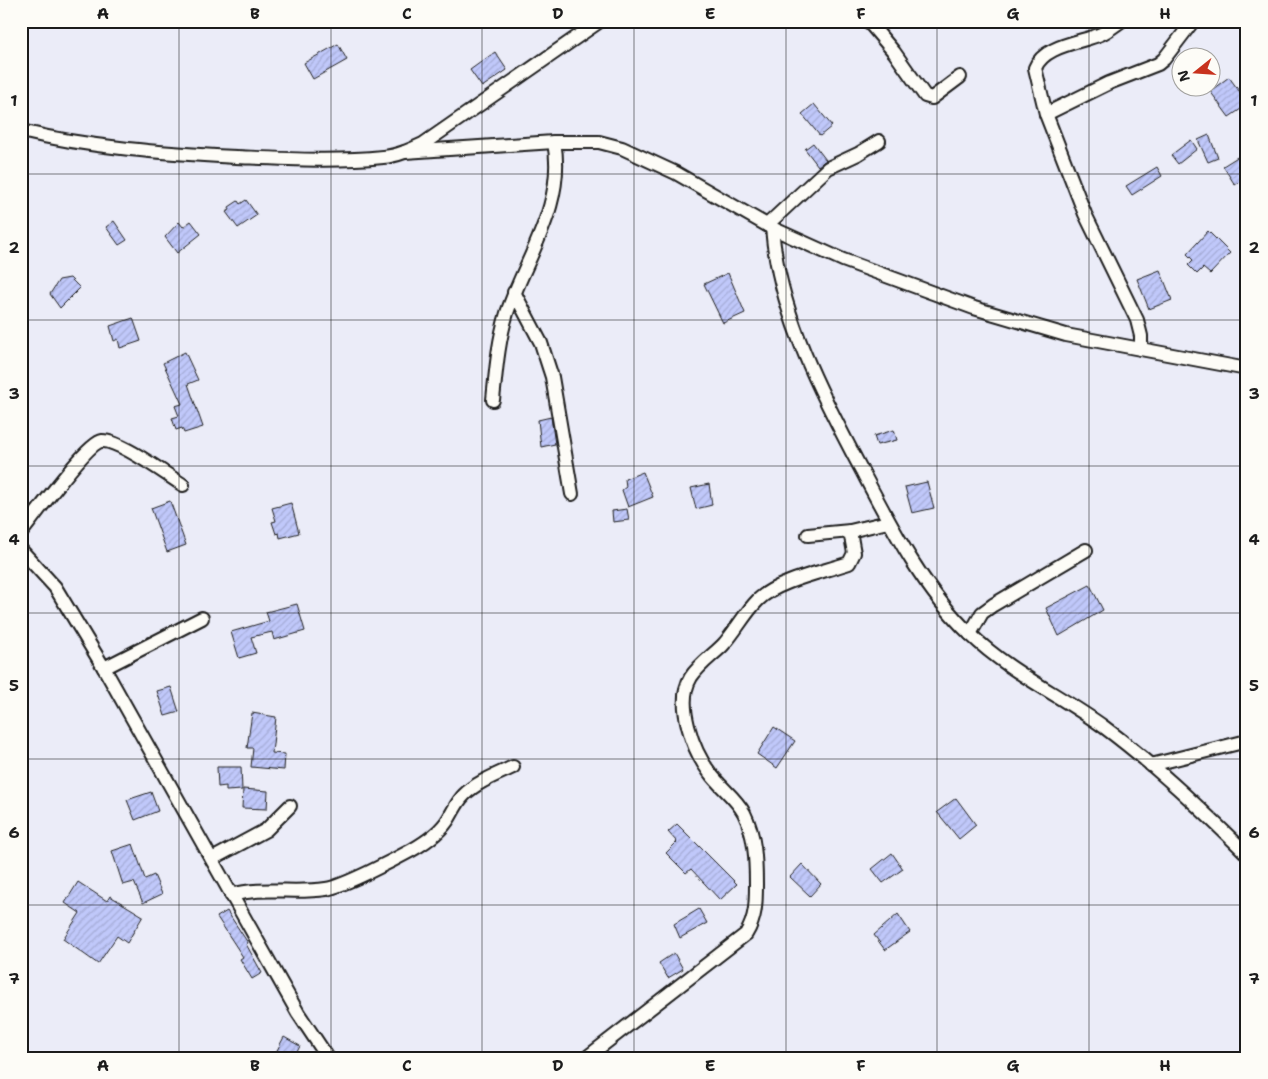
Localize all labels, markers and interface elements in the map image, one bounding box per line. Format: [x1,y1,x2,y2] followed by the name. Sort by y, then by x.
[97,3,109,24] text: A
[250,3,260,24] text: B
[402,3,412,24] text: C
[552,3,564,24] text: D
[705,3,715,24] text: E
[856,3,866,24] text: F
[1007,3,1020,24] text: G
[1159,3,1171,24] text: H
[1170,48,1220,98] north arrow
[1173,68,1194,84] text: N
[10,90,18,111] text: 1
[1250,90,1258,111] text: 1
[8,237,20,258] text: 2
[1248,237,1260,258] text: 2
[8,383,20,404] text: 3
[1248,383,1260,404] text: 3
[8,529,20,550] text: 4
[1248,529,1260,550] text: 4
[9,675,19,696] text: 5
[1249,675,1259,696] text: 5
[8,822,20,843] text: 6
[1248,822,1260,843] text: 6
[8,968,20,989] text: 7
[1248,968,1260,989] text: 7
[97,1055,109,1076] text: A
[250,1055,260,1076] text: B
[402,1055,412,1076] text: C
[552,1055,564,1076] text: D
[705,1055,715,1076] text: E
[856,1055,866,1076] text: F
[1007,1055,1020,1076] text: G
[1159,1055,1171,1076] text: H

